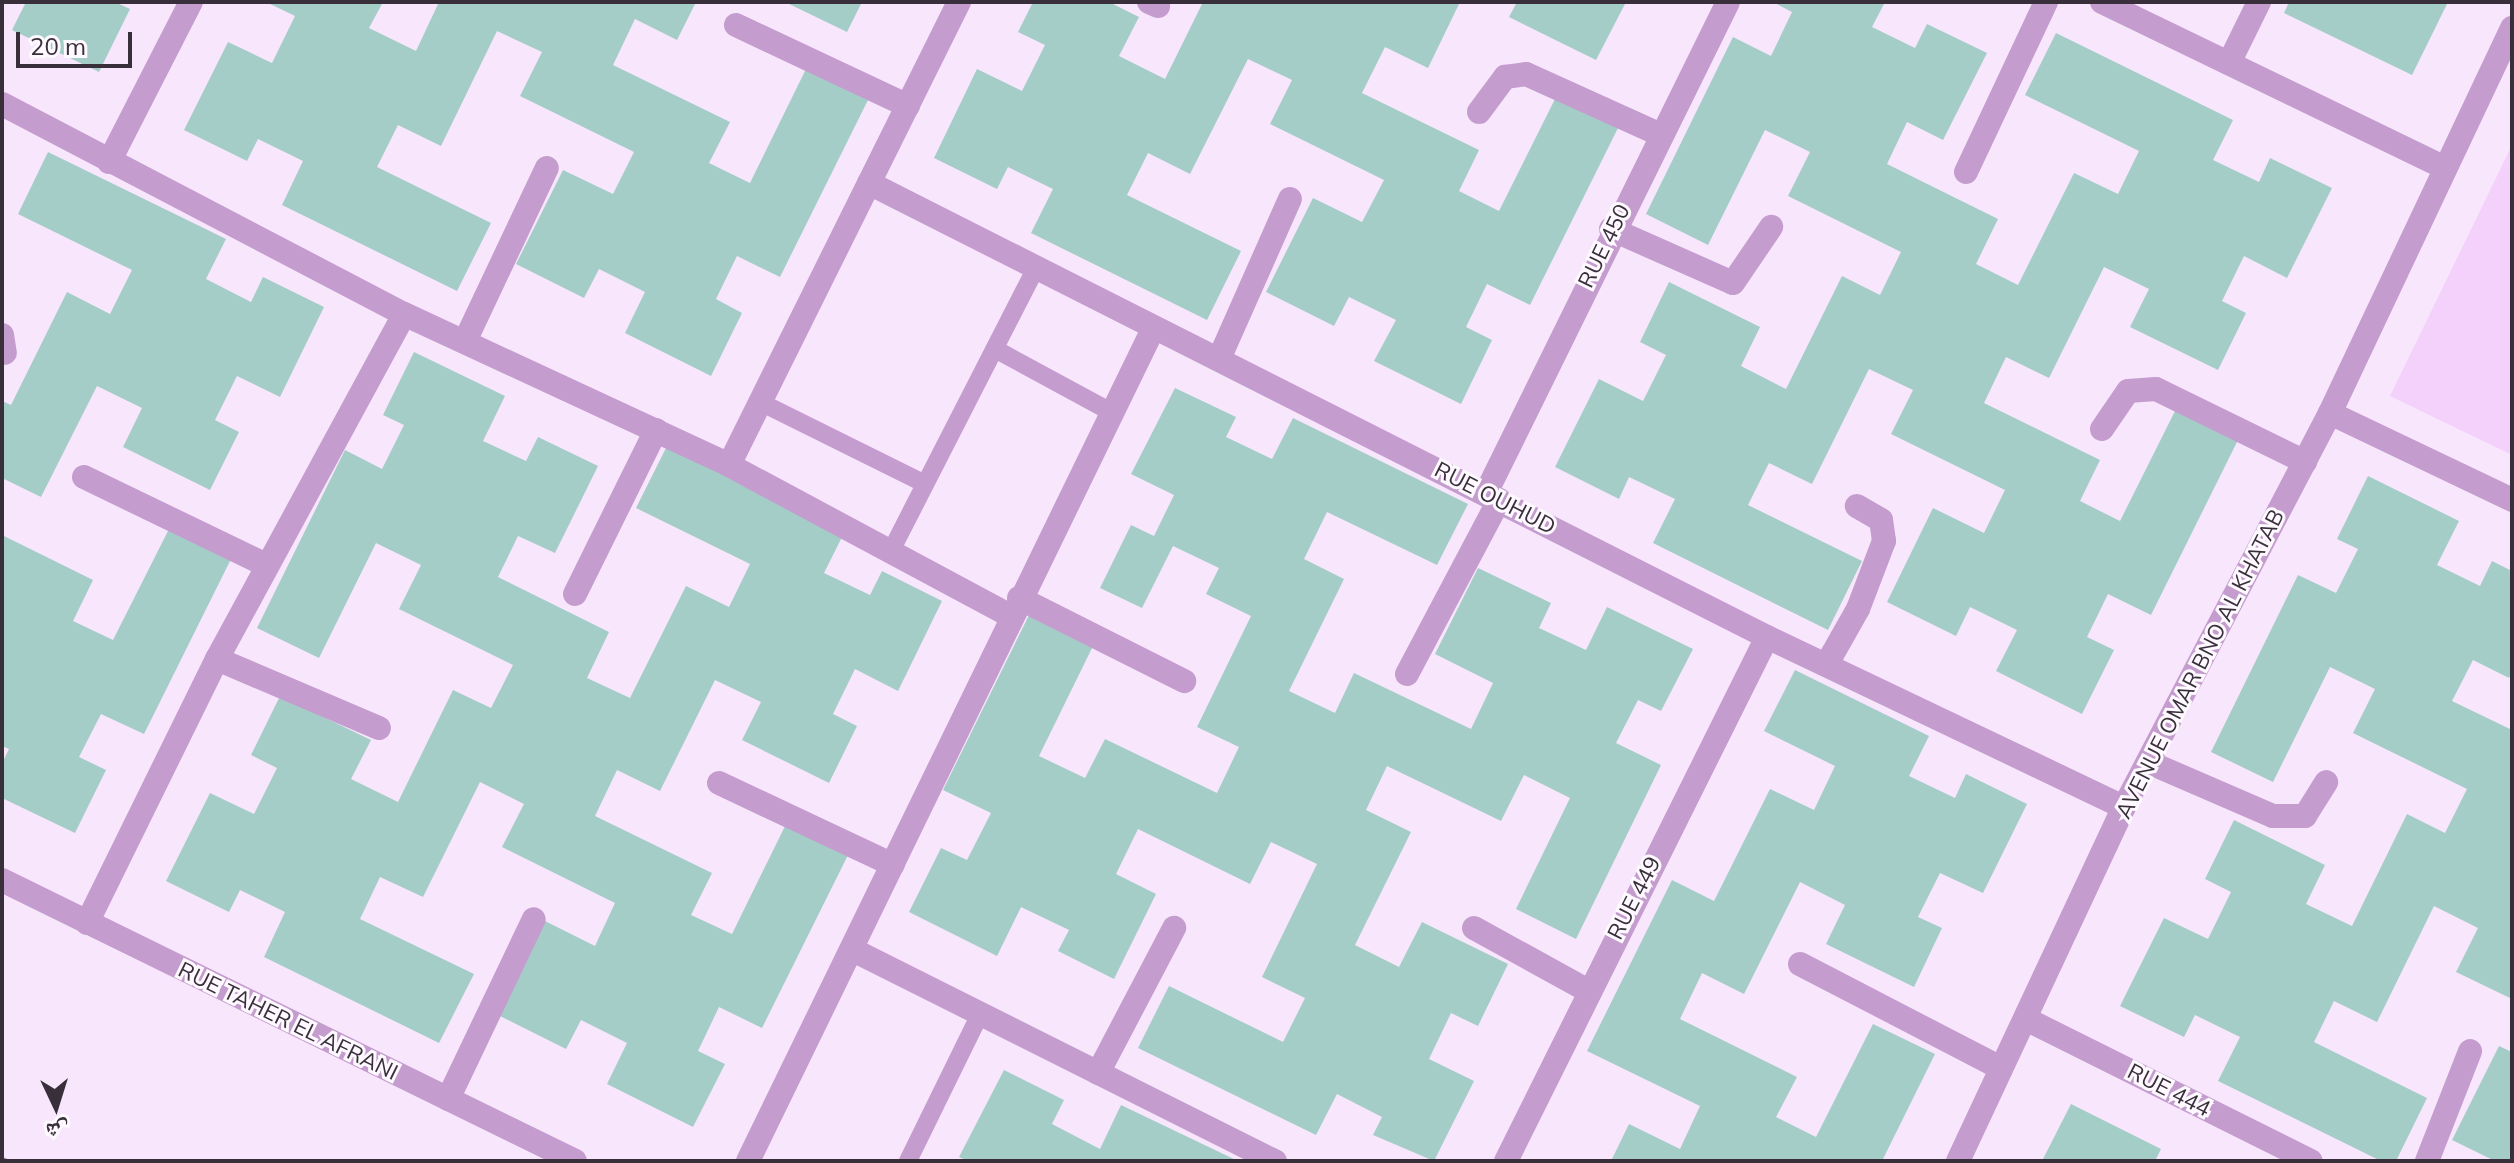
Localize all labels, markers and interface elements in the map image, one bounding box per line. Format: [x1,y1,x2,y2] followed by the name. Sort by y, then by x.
[20,16,136,66] scale bar
[30,31,86,61] text: 20 m
[1573,200,1635,292] street label: RUE 450
[1430,456,1560,540] street label: RUE OUHUD
[2110,505,2290,823] street label: AVENUE OMAR BNO AL KHATAB
[1602,852,1666,944] street label: RUE 449
[174,956,402,1086] street label: RUE TAHER EL AFRANI
[2123,1058,2215,1122] street label: RUE 444
[16,1067,96,1147] north arrow
[45,1116,70,1146] text: ش

